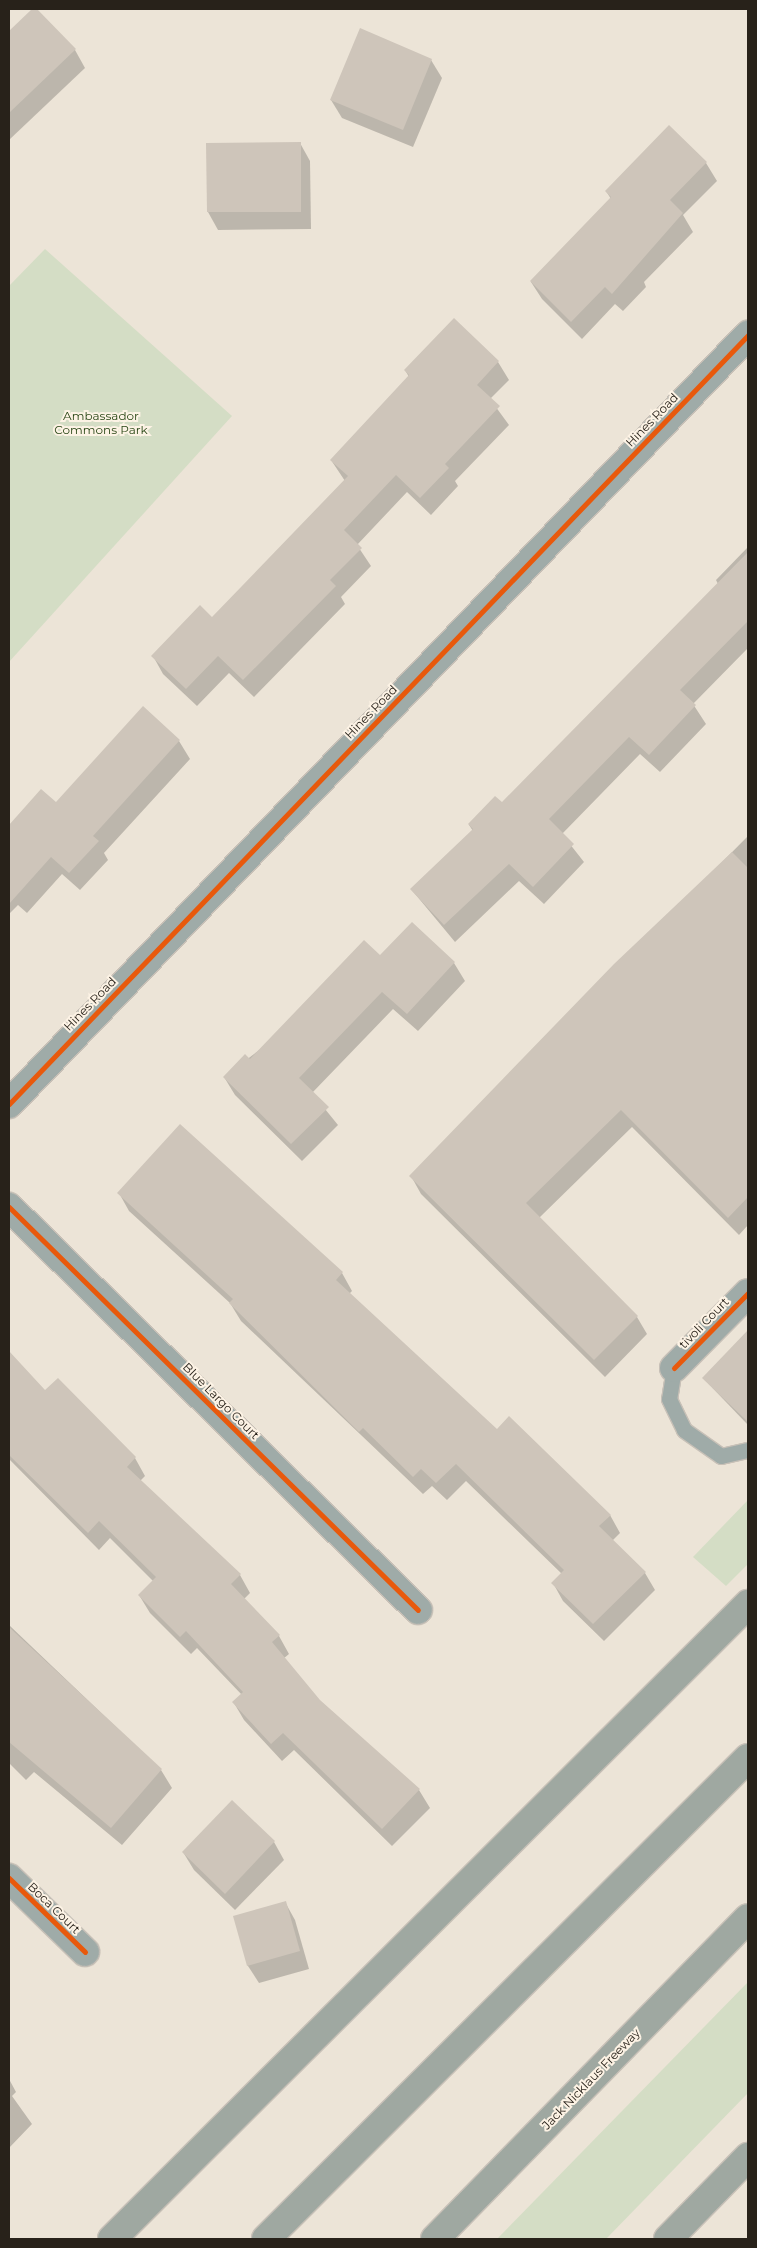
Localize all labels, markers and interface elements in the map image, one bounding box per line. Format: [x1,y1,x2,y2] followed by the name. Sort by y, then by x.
[623,390,681,450] street label: Hines Road
[54,409,148,437] park label: Ambassador Commons Park
[342,682,400,742] street label: Hines Road
[61,974,119,1034] street label: Hines Road
[676,1295,732,1351] street label: tivoli Court
[180,1360,262,1442] street label: Blue Largo Court
[25,1879,83,1937] street label: Boca Court
[539,2026,643,2132] street label: Jack Nicklaus Freeway

